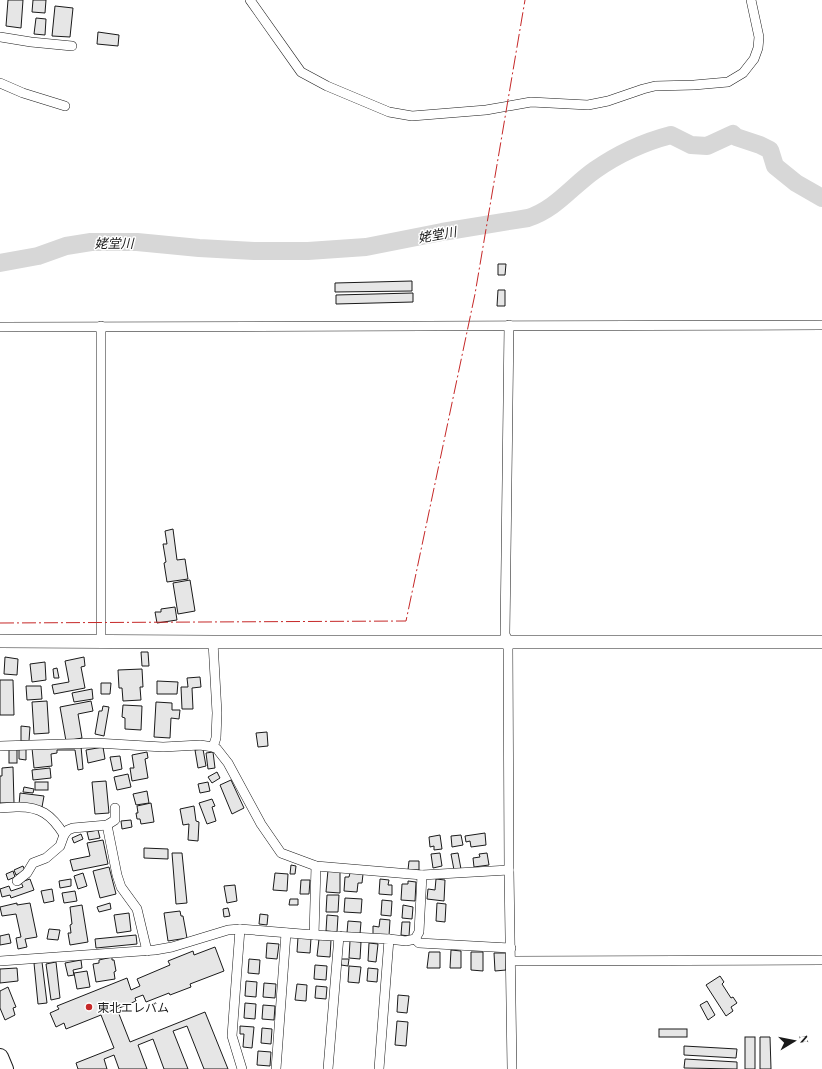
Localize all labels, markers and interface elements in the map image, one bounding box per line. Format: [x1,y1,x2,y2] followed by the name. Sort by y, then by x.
[416,222,460,246] water label: 姥堂川
[94,234,135,251] water label: 姥堂川
[97,999,169,1015] place label: 東北エレバム
[84,1002,94,1012] marker: 東北エレバム
[774,1021,814,1061] north arrow
[796,1034,812,1044] text: N

